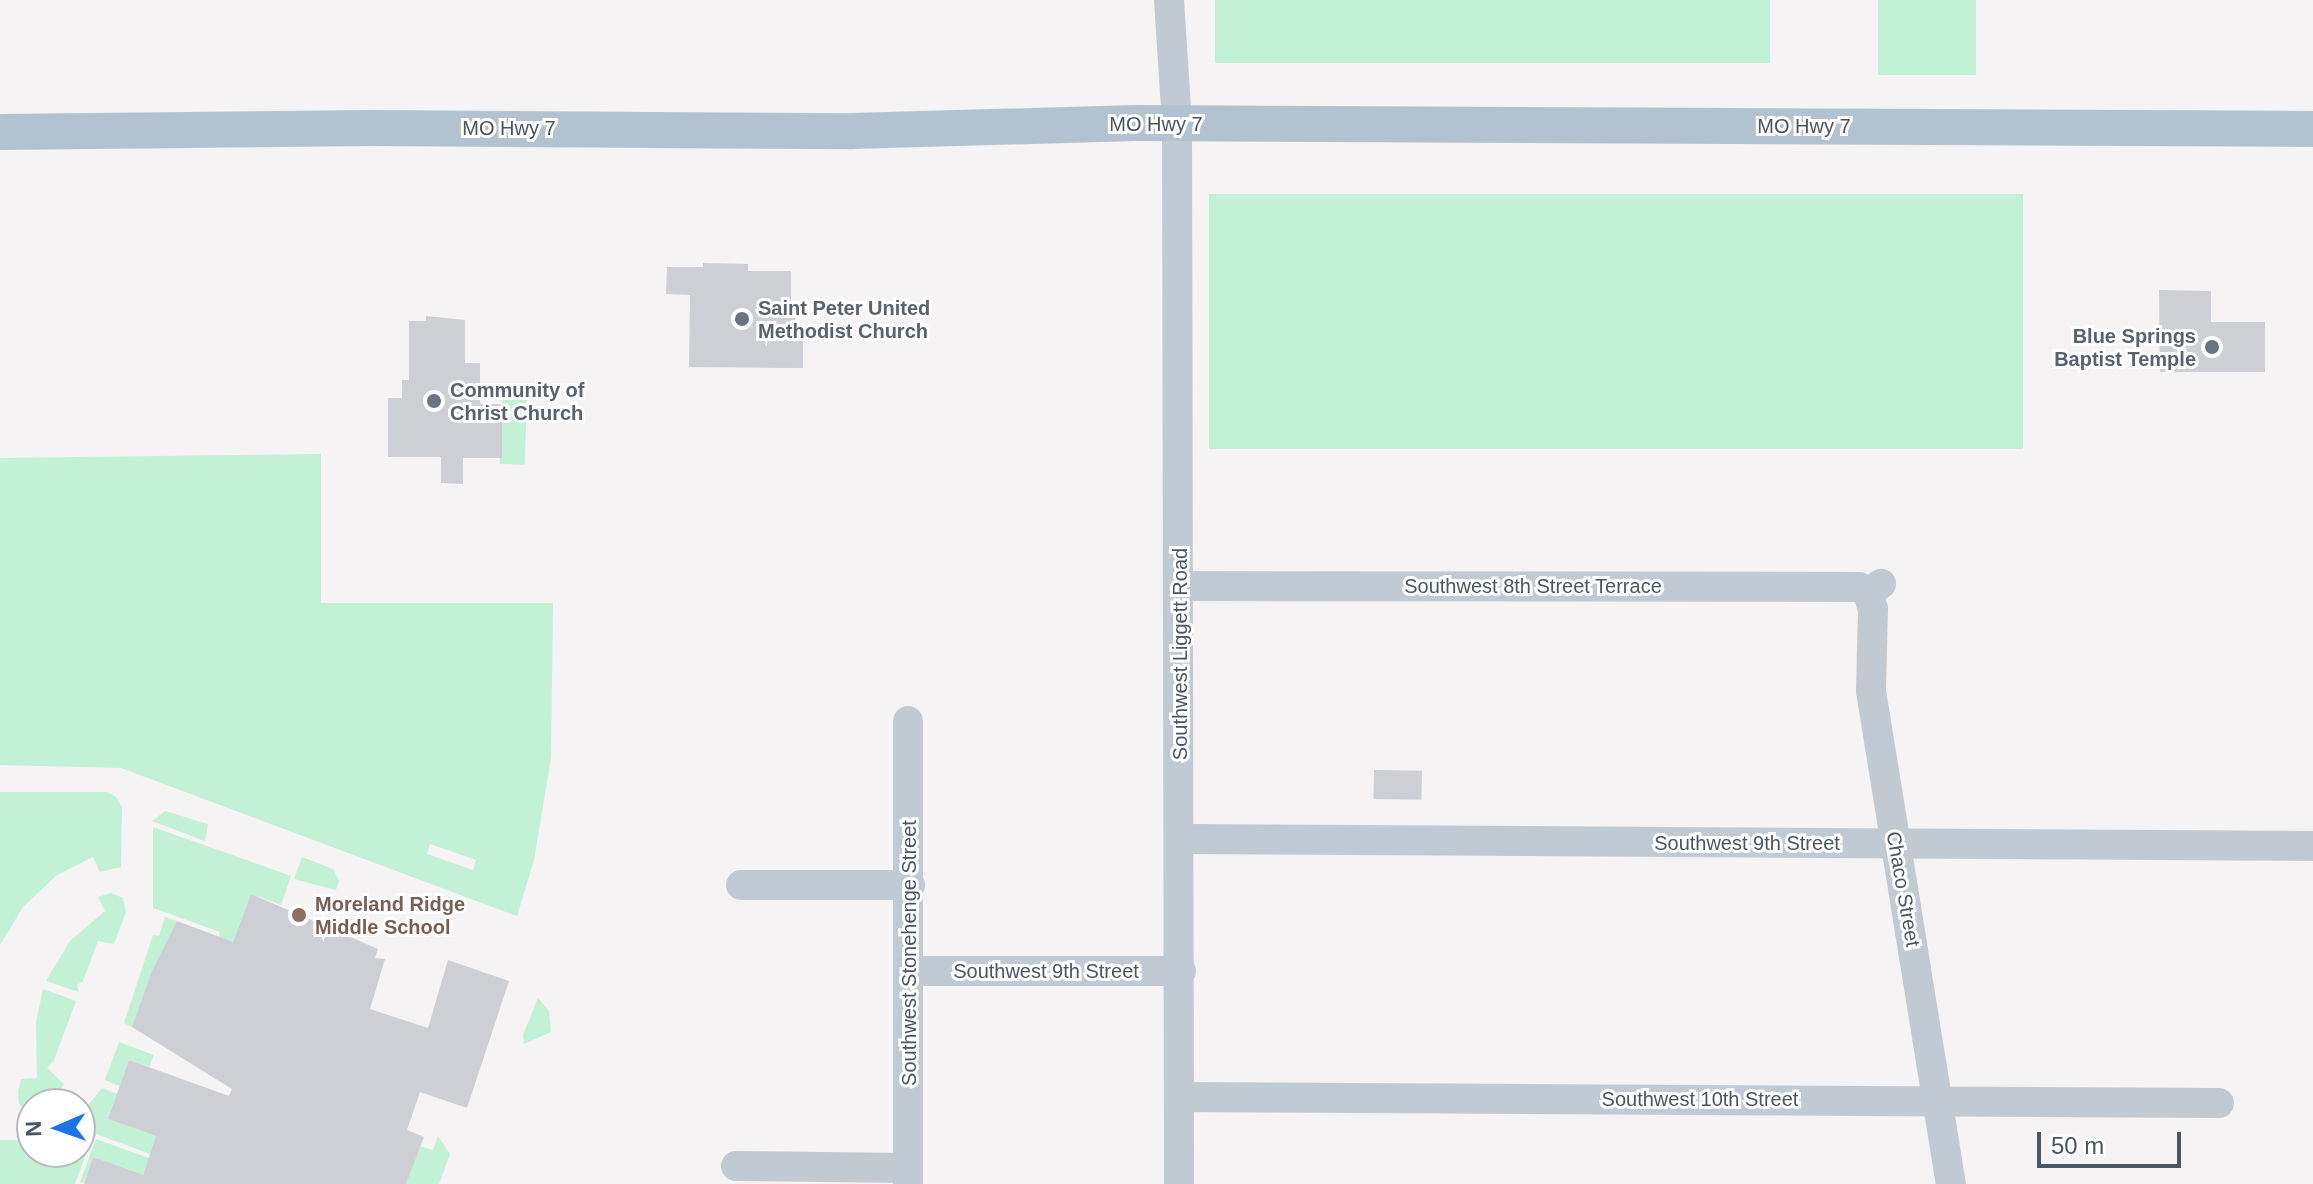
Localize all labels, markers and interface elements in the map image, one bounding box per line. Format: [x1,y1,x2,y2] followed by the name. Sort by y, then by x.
[1109,112,1203,136] street label: MO Hwy 7
[1757,114,1851,138] street label: MO Hwy 7
[462,116,556,140] street label: MO Hwy 7
[758,296,930,343] place label: Saint Peter United Methodist Church
[733,310,751,328] marker: Saint Peter United Methodist Church
[2054,324,2196,371] place label: Blue Springs Baptist Temple
[2203,338,2221,356] marker: Blue Springs Baptist Temple
[450,378,584,425] place label: Community of Christ Church
[425,392,443,410] marker: Community of Christ Church
[1168,548,1192,760] street label: Southwest Liggett Road
[1404,574,1662,598] street label: Southwest 8th Street Terrace
[897,820,921,1086] street label: Southwest Stonehenge Street
[1881,829,1925,949] street label: Chaco Street
[1654,831,1840,855] street label: Southwest 9th Street
[315,892,465,939] place label: Moreland Ridge Middle School
[290,906,308,924] marker: Moreland Ridge Middle School
[953,959,1139,983] street label: Southwest 9th Street
[1602,1087,1798,1111] street label: Southwest 10th Street
[16,1088,96,1168] north arrow
[2041,1116,2185,1166] scale bar
[21,1120,46,1137] text: N
[2051,1132,2104,1159] text: 50 m

